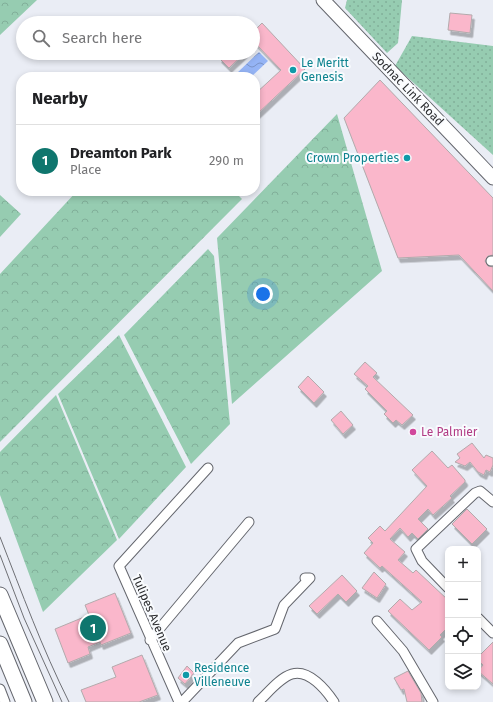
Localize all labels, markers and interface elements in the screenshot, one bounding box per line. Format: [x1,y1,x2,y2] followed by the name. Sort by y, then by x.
[16,16,260,60] search box
[30,27,52,49] icon: search
[62,29,142,47] text: Search here
[369,49,447,129] street label: Sodnac Link Road
[301,56,350,84] place label: Le Meritt Genesis
[288,65,298,75] marker: Le Meritt Genesis
[32,88,87,109] text: Nearby
[70,144,172,162] text: Dreamton Park
[306,151,399,165] place label: Crown Properties
[42,153,48,168] text: 1
[209,153,244,168] text: 290 m
[402,153,412,163] marker: Crown Properties
[70,162,101,177] text: Place
[253,284,273,304] your location
[421,425,478,439] place label: Le Palmier
[408,427,418,437] marker: Le Palmier
[445,546,481,690] map controls
[445,546,481,582] button: +
[130,573,174,653] street label: Tulipes Avenue
[445,582,481,618] button: −
[80,613,106,643] pin: 1
[445,618,481,654] button: locate
[445,654,481,690] button: layers
[194,661,251,689] place label: Residence Villeneuve
[181,670,191,680] marker: Residence Villeneuve

